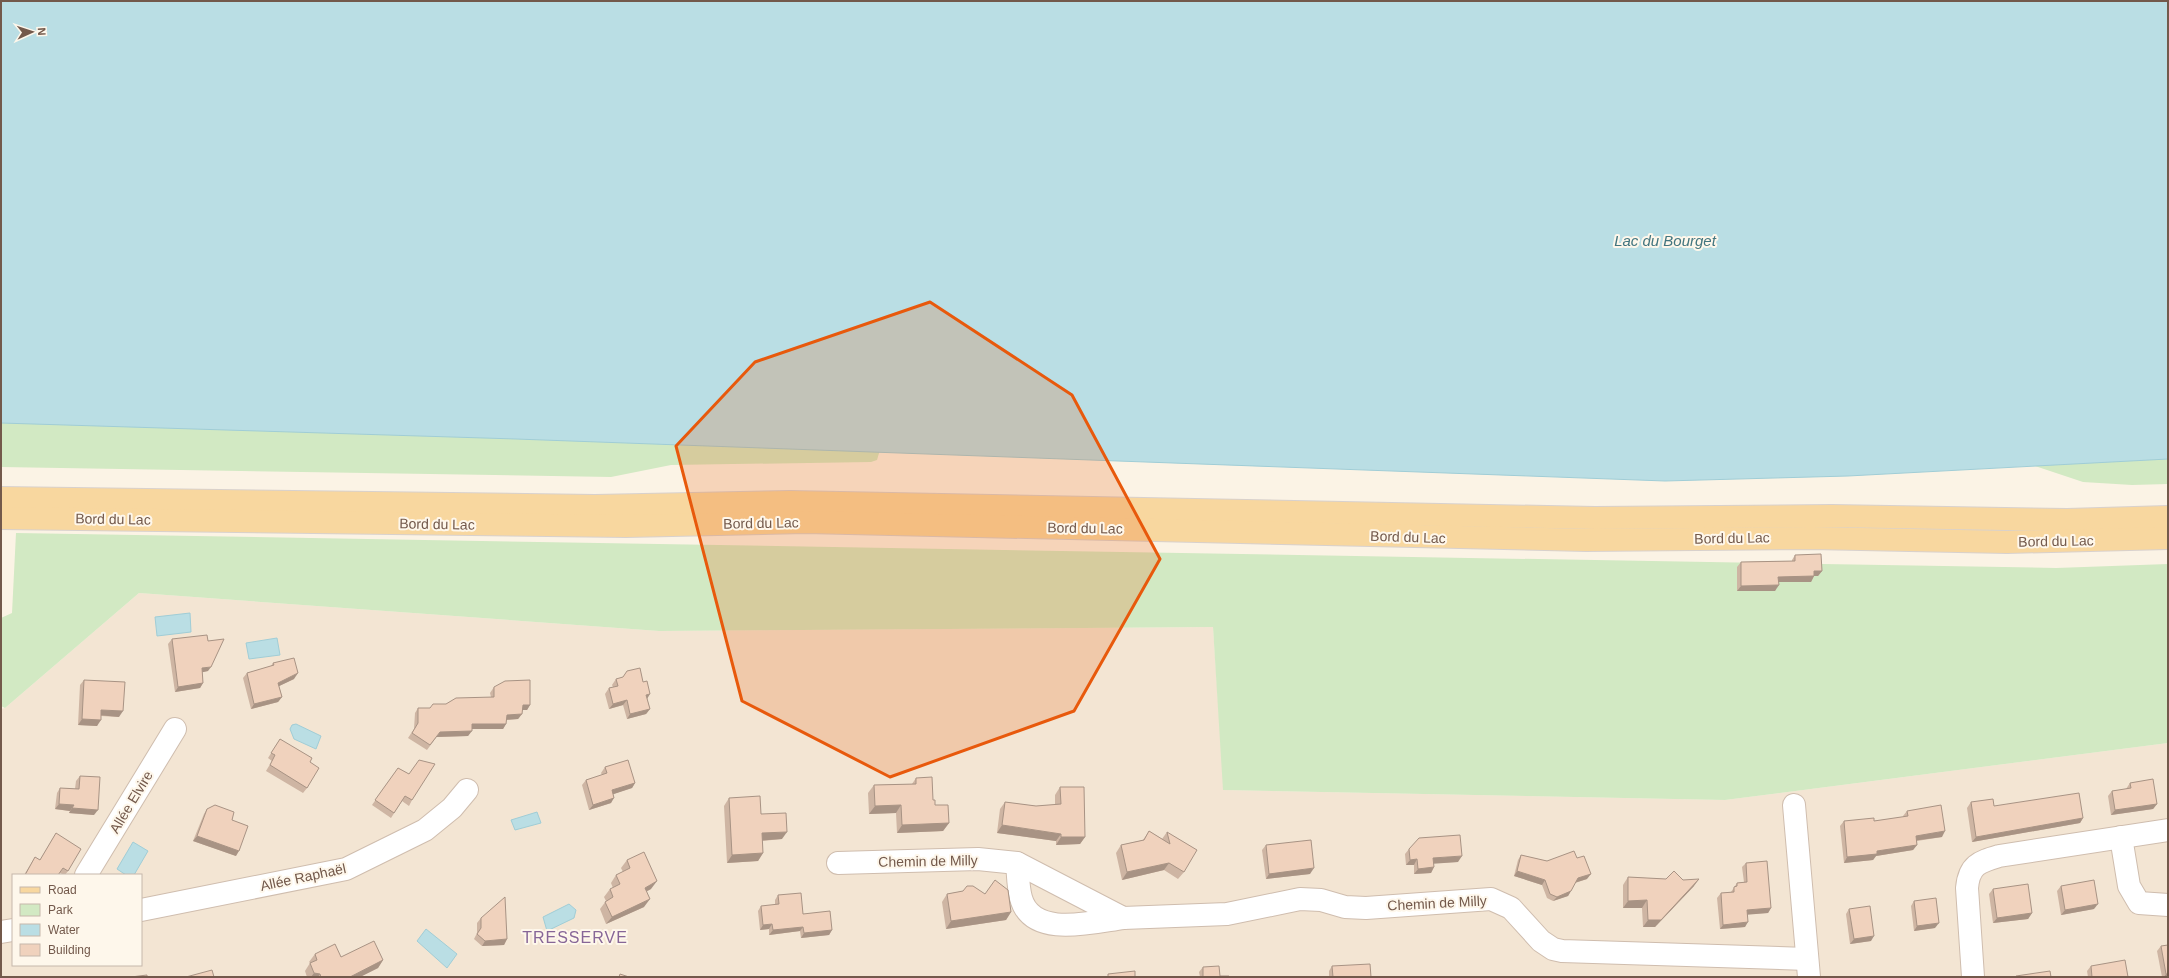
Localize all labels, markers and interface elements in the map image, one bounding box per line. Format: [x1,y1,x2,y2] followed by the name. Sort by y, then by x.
[12,12,52,52] north arrow
[36,27,48,36] text: N
[1614,232,1717,249] water label: Lac du Bourget
[75,510,151,528] street label: Bord du Lac
[723,514,799,532] street label: Bord du Lac
[399,515,475,533] street label: Bord du Lac
[1047,519,1123,537] street label: Bord du Lac
[1370,528,1446,546] street label: Bord du Lac
[1694,529,1770,547] street label: Bord du Lac
[2018,532,2094,550] street label: Bord du Lac
[106,768,156,836] street label: Allée Elvire
[878,852,978,870] street label: Chemin de Milly
[259,860,347,894] street label: Allée Raphaël
[12,874,142,966] legend
[48,883,77,897] text: Road
[1387,892,1487,914] street label: Chemin de Milly
[48,903,74,917] text: Park
[48,923,80,937] text: Water
[522,929,628,946] district label: TRESSERVE
[48,943,91,957] text: Building

